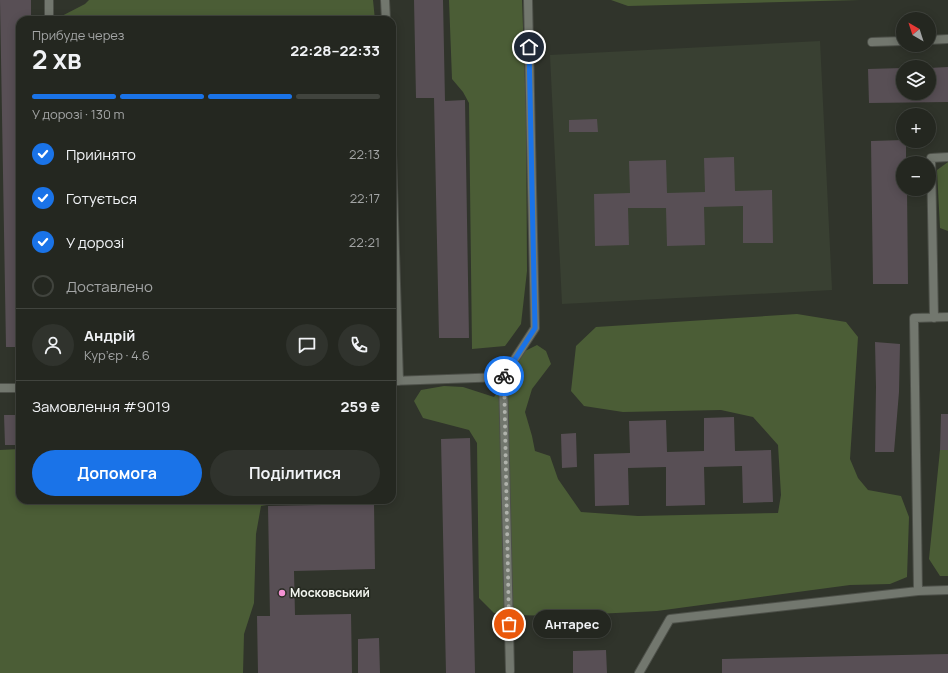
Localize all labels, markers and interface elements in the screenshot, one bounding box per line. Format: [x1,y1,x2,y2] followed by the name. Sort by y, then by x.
[896,12,936,52] north arrow
[896,12,936,196] map controls
[32,26,124,44] text: Прибуде через
[512,30,546,64] pin
[518,36,540,58] icon: home
[290,40,380,61] text: 22:28–22:33
[32,41,82,77] text: 2 хв
[896,60,936,100] button: layers
[32,105,124,123] text: У дорозі · 130 m
[896,108,936,148] button: +
[32,143,54,165] icon: check
[66,144,136,165] text: Прийнято
[349,145,380,163] text: 22:13
[896,156,936,196] button: −
[32,187,54,209] icon: check
[66,188,137,209] text: Готується
[350,189,380,207] text: 22:17
[32,231,54,253] icon: check
[66,232,124,253] text: У дорозі
[349,233,380,251] text: 22:21
[66,276,153,297] text: Доставлено
[32,324,74,366] button: person
[286,324,328,366] button: chat
[338,324,380,366] button: phone
[84,325,135,346] text: Андрій
[84,346,150,364] text: Кур’єр · 4.6
[484,356,524,396] courier
[493,365,515,387] icon: bike
[32,396,170,417] text: Замовлення #9019
[341,396,380,417] text: 259 ₴
[32,450,202,496] button: Допомога
[210,450,380,496] button: Поділитися
[290,584,370,601] place label: Московський
[277,588,287,598] marker: Московський
[492,607,526,641] pin
[533,610,611,638] callout: Антарес
[498,613,520,635] icon: bag
[545,615,599,633] text: Антарес

